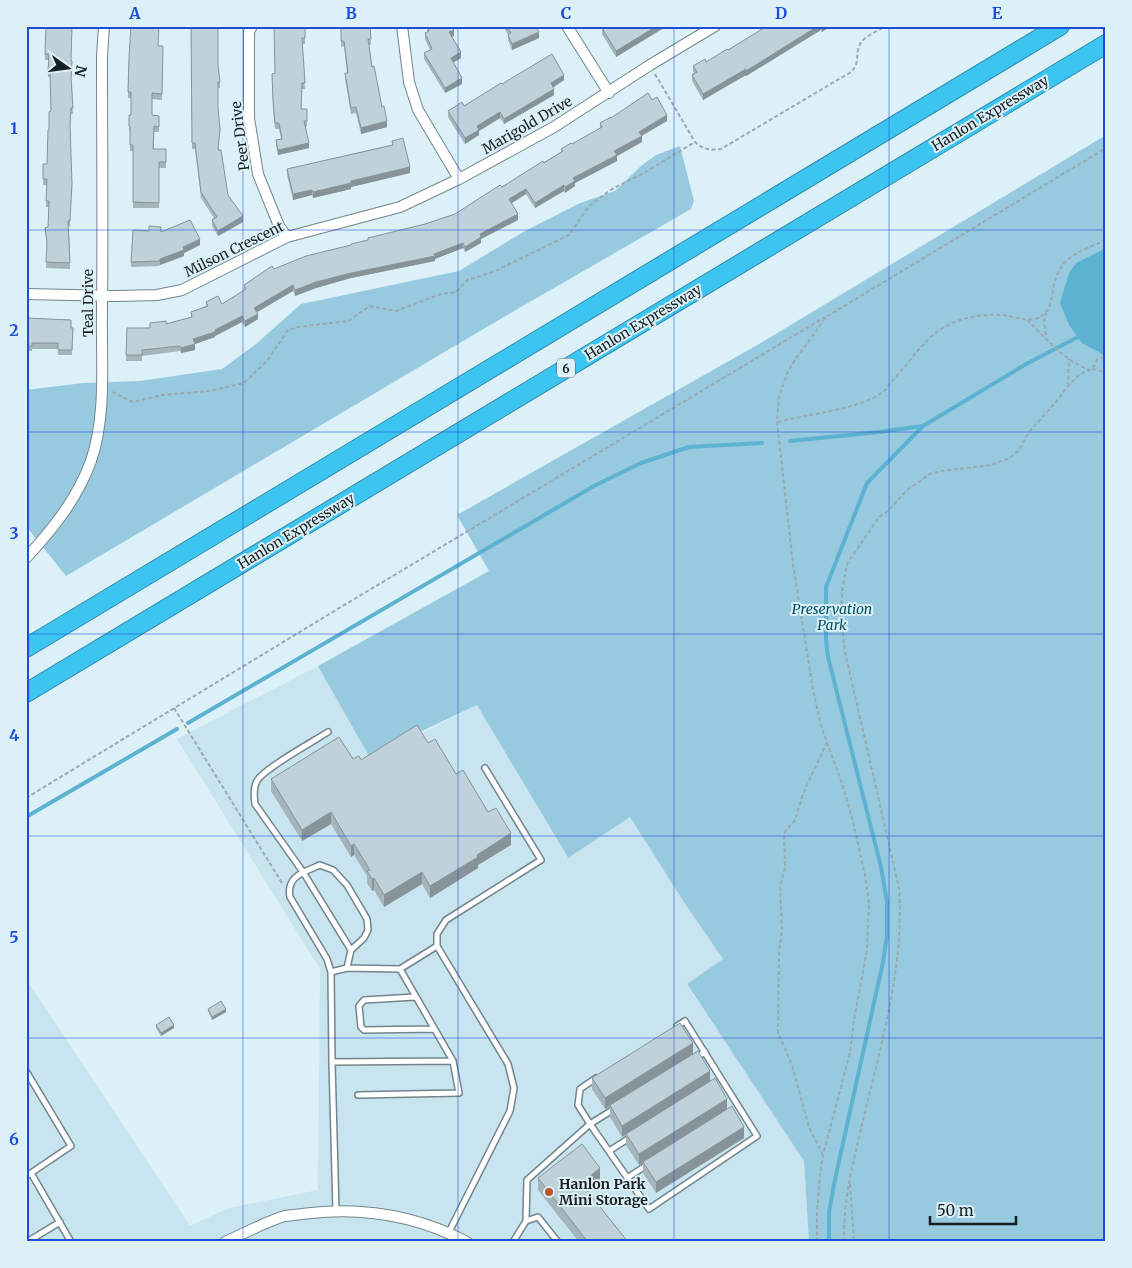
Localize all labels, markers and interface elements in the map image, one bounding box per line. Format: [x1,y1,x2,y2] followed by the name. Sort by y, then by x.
[128,3,141,23] text: A
[345,3,357,23] text: B
[561,3,571,23] text: C
[775,3,787,23] text: D
[992,3,1003,23] text: E
[42,42,92,92] north arrow
[71,64,91,79] text: N
[928,71,1052,155] street label: Hanlon Expressway
[479,92,575,158] street label: Marigold Drive
[227,100,253,172] street label: Peer Drive
[10,118,18,138] text: 1
[181,217,287,281] street label: Milson Crescent
[79,269,97,337] street label: Teal Drive
[581,280,705,364] street label: Hanlon Expressway
[9,320,19,340] text: 2
[557,358,575,378] road number: 6
[234,489,358,573] street label: Hanlon Expressway
[9,523,19,543] text: 3
[792,600,872,634] park label: Preservation Park
[9,725,19,745] text: 4
[9,927,19,947] text: 5
[9,1129,19,1149] text: 6
[559,1175,648,1209] place label: Hanlon Park Mini Storage
[543,1186,555,1198] marker: Hanlon Park Mini Storage
[930,1193,1016,1225] scale bar
[937,1201,974,1220] text: 50 m

